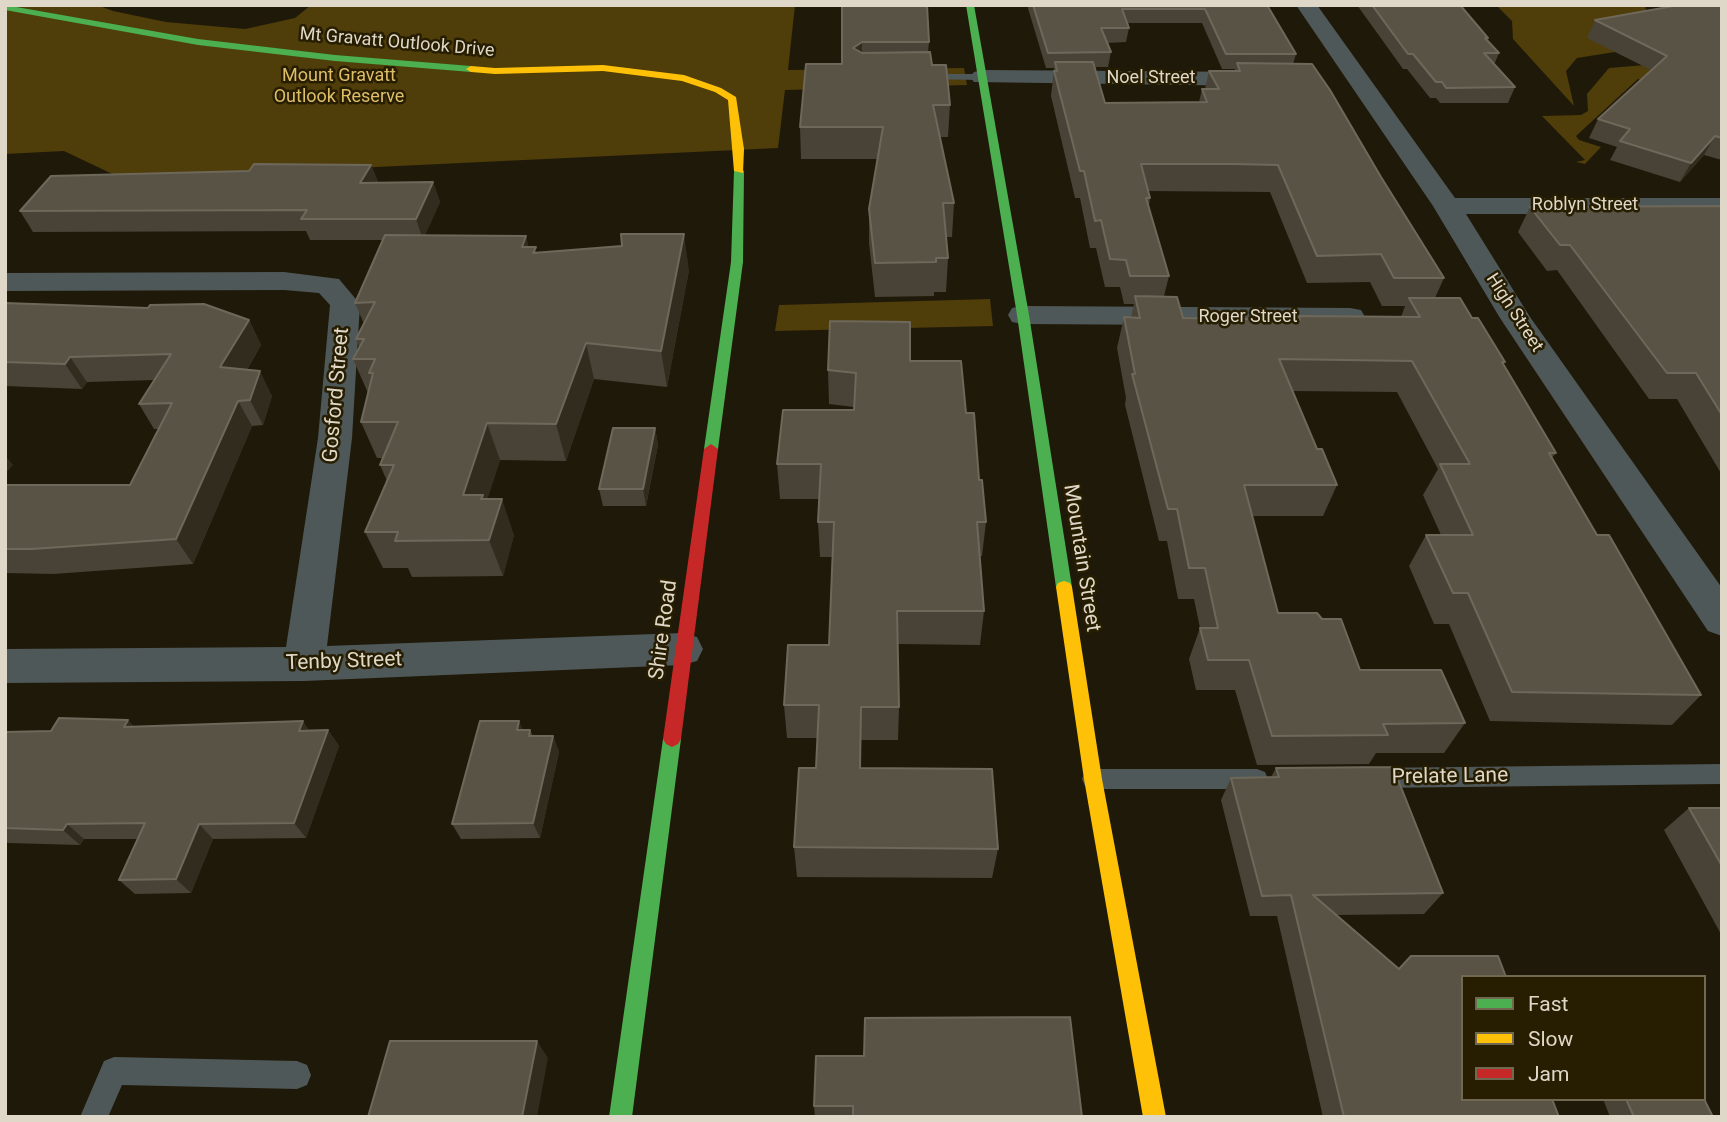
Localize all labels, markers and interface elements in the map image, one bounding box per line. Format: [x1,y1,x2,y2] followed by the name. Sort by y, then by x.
[299,24,495,62] street label: Mt Gravatt Outlook Drive
[274,65,404,108] park label: Mount Gravatt Outlook Reserve
[1107,67,1195,89] street label: Noel Street
[1532,194,1638,216] street label: Roblyn Street
[1481,270,1547,356] street label: High Street
[1198,306,1298,328] street label: Roger Street
[319,326,355,464] street label: Gosford Street
[1057,482,1105,634] street label: Mountain Street
[645,578,683,682] street label: Shire Road
[285,647,403,677] street label: Tenby Street
[1392,763,1508,791] street label: Prelate Lane
[1461,975,1706,1101] legend
[1528,992,1568,1016] text: Fast
[1528,1027,1573,1051] text: Slow
[1528,1062,1569,1086] text: Jam

